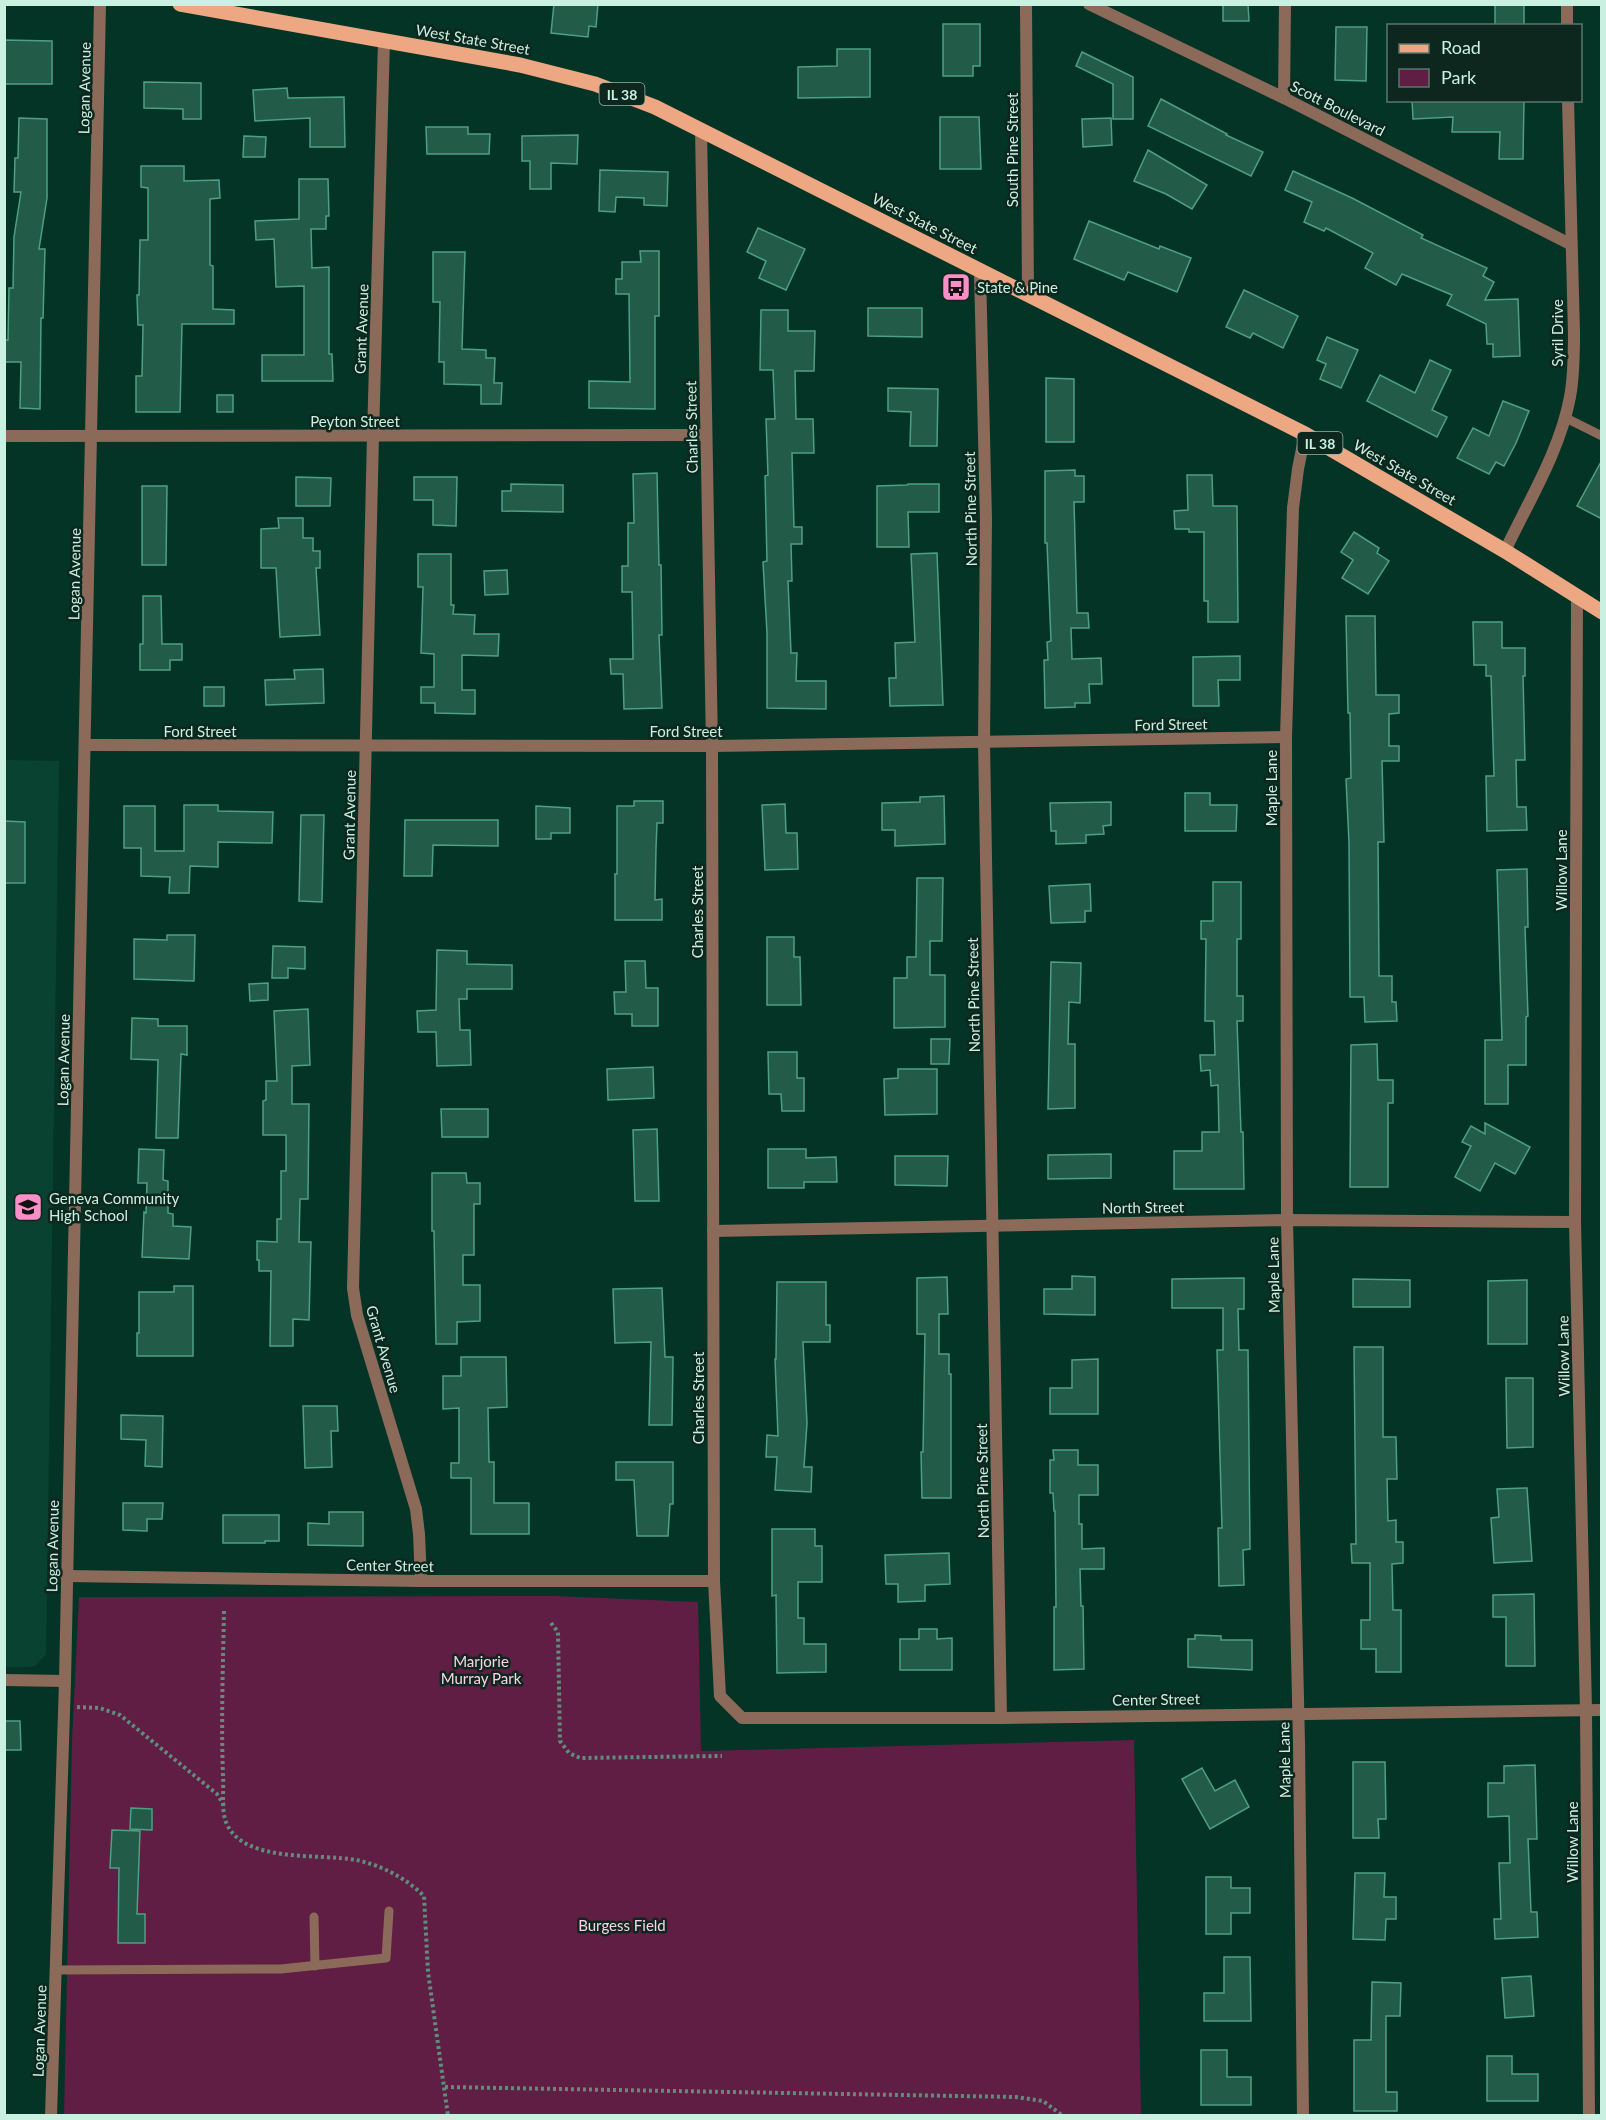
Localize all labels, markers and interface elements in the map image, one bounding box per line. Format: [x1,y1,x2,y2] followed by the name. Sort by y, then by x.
[415,20,532,58] street label: West State Street
[1387,24,1582,102] legend
[1441,36,1481,58] text: Road
[74,42,94,134] street label: Logan Avenue
[1441,66,1477,88] text: Park
[1288,76,1388,140] street label: Scott Boulevard
[600,83,644,105] road number: IL 38
[1003,92,1021,207] street label: South Pine Street
[869,189,981,258] street label: West State Street
[940,271,972,303] bus stop icon: State & Pine
[977,278,1058,296] place label: State & Pine
[350,284,372,374] street label: Grant Avenue
[1548,299,1566,367] street label: Syril Drive
[681,380,701,473] street label: Charles Street
[310,412,400,430] street label: Peyton Street
[1298,432,1342,454] road number: IL 38
[1351,435,1460,509] street label: West State Street
[960,451,980,567] street label: North Pine Street
[64,528,84,620] street label: Logan Avenue
[1134,714,1208,734] street label: Ford Street
[163,722,237,740] street label: Ford Street
[649,722,723,740] street label: Ford Street
[1262,750,1280,826] street label: Maple Lane
[339,770,359,860] street label: Grant Avenue
[1552,829,1570,911] street label: Willow Lane
[688,865,706,958] street label: Charles Street
[963,937,983,1053] street label: North Pine Street
[53,1014,73,1106] street label: Logan Avenue
[49,1189,180,1224] place label: Geneva Community High School
[12,1191,44,1223] school or university icon: Geneva Community High School
[1102,1197,1185,1217] street label: North Street
[1263,1237,1283,1313] street label: Maple Lane
[363,1303,405,1395] street label: Grant Avenue
[1553,1315,1573,1397] street label: Willow Lane
[689,1351,707,1444] street label: Charles Street
[972,1423,992,1539] street label: North Pine Street
[42,1500,62,1592] street label: Logan Avenue
[346,1555,435,1575] street label: Center Street
[441,1652,522,1687] park label: Marjorie Murray Park
[1112,1689,1201,1709] street label: Center Street
[1274,1722,1294,1798] street label: Maple Lane
[1563,1801,1581,1883] street label: Willow Lane
[578,1916,666,1934] park label: Burgess Field
[28,1985,50,2077] street label: Logan Avenue

